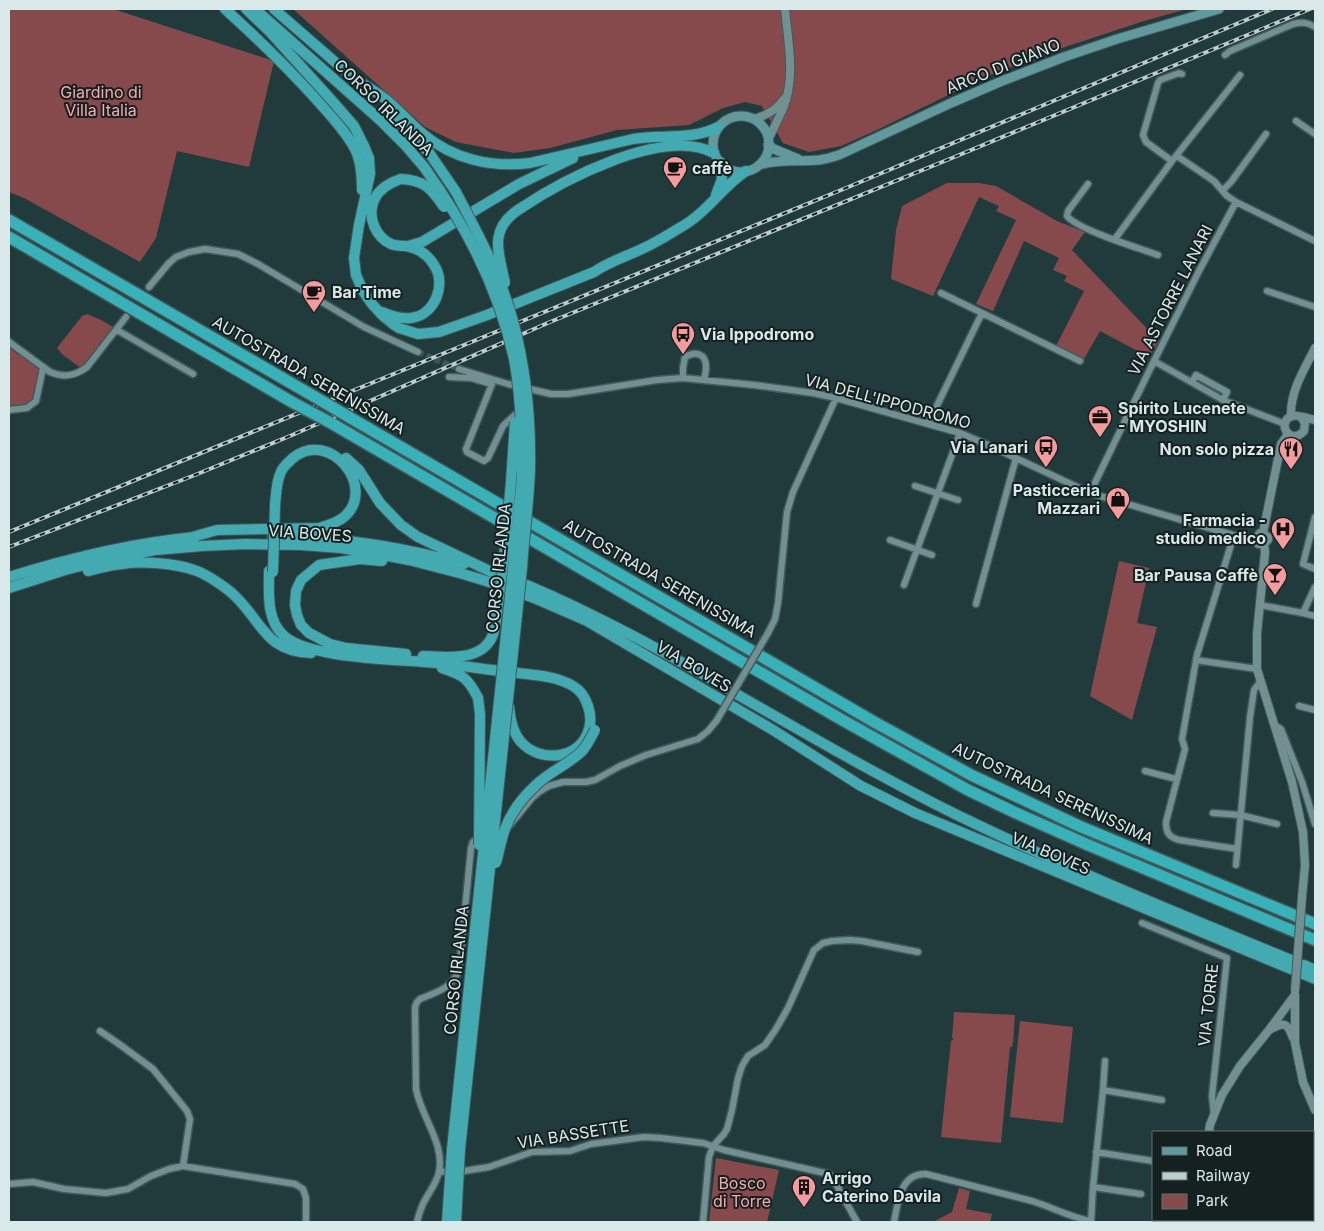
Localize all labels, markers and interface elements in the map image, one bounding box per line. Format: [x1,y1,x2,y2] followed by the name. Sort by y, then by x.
[943,34,1063,98] street label: ARCO DI GIANO
[330,55,438,159] street label: CORSO IRLANDA
[60,82,142,120] park label: Giardino di Villa Italia
[662,155,688,189] cafe icon: caffè
[692,158,732,178] place label: caffè
[1123,221,1217,379] street label: VIA ASTORRE LANARI
[301,279,327,313] cafe icon: Bar Time
[332,282,401,302] place label: Bar Time
[209,311,409,439] street label: AUTOSTRADA SERENISSIMA
[670,321,696,355] bus stop icon: Via Ippodromo
[700,324,814,344] place label: Via Ippodromo
[803,369,973,433] street label: VIA DELL'IPPODROMO
[1118,398,1246,436] place label: Spirito Lucenete - MYOSHIN
[1087,404,1113,438] office icon: Spirito Lucenete - MYOSHIN
[1033,434,1059,468] bus stop icon: Via Lanari
[1278,436,1304,470] restaurant icon: Non solo pizza
[950,437,1028,457] place label: Via Lanari
[1159,439,1274,459] place label: Non solo pizza
[1013,480,1100,518] place label: Pasticceria Mazzari
[1105,486,1131,520] shop icon: Pasticceria Mazzari
[481,502,515,634] street label: CORSO IRLANDA
[1155,510,1266,548] place label: Farmacia - studio medico
[560,514,760,642] street label: AUTOSTRADA SERENISSIMA
[1270,516,1296,550] hospital icon: Farmacia - studio medico
[267,520,353,546] street label: VIA BOVES
[1262,562,1288,596] bar icon: Bar Pausa Caffè
[1134,565,1258,585] place label: Bar Pausa Caffè
[653,636,735,696] street label: VIA BOVES
[949,738,1157,848] street label: AUTOSTRADA SERENISSIMA
[1008,827,1094,879] street label: VIA BOVES
[439,904,473,1036] street label: CORSO IRLANDA
[1194,963,1222,1047] street label: VIA TORRE
[516,1115,630,1153] street label: VIA BASSETTE
[1152,1131,1314,1221] legend
[1196,1141,1232,1160] text: Road
[1196,1166,1251,1185] text: Railway
[822,1168,941,1206] place label: Arrigo Caterino Davila
[713,1173,771,1211] park label: Bosco di Torre
[791,1174,817,1208] building icon: Arrigo Caterino Davila
[1196,1191,1229,1210] text: Park

